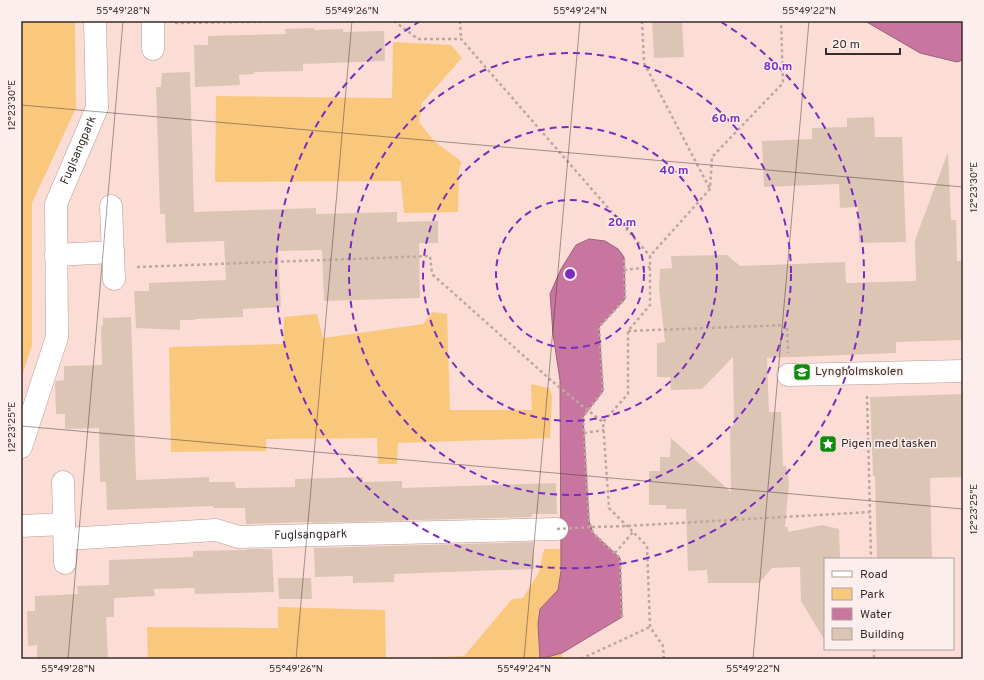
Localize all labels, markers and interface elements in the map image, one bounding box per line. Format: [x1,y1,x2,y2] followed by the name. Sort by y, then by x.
[96,5,150,18] text: 55°49'28"N
[325,5,379,18] text: 55°49'26"N
[553,5,607,18] text: 55°49'24"N
[782,5,836,18] text: 55°49'22"N
[826,30,900,56] scale bar
[832,37,860,53] text: 20 m
[764,59,792,75] text: 80 m
[6,80,19,130] text: 12°23'30"E
[712,111,740,127] text: 60 m
[57,114,101,187] street label: Fuglsangpark
[968,162,981,212] text: 12°23'30"E
[659,163,689,179] text: 40 m
[608,215,636,231] text: 20 m
[563,267,577,281] centre of rings
[792,362,812,382] school or university icon: Lyngholmskolen
[815,364,903,380] place label: Lyngholmskolen
[6,402,19,452] text: 12°23'25"E
[818,434,838,454] place icon: Pigen med tasken
[841,436,937,452] place label: Pigen med tasken
[968,484,981,534] text: 12°23'25"E
[274,526,347,544] street label: Fuglsangpark
[824,558,954,650] legend
[860,567,888,583] text: Road
[860,587,885,603] text: Park
[860,607,892,623] text: Water
[860,627,904,643] text: Building
[41,663,95,676] text: 55°49'28"N
[269,663,323,676] text: 55°49'26"N
[497,663,551,676] text: 55°49'24"N
[726,663,780,676] text: 55°49'22"N

